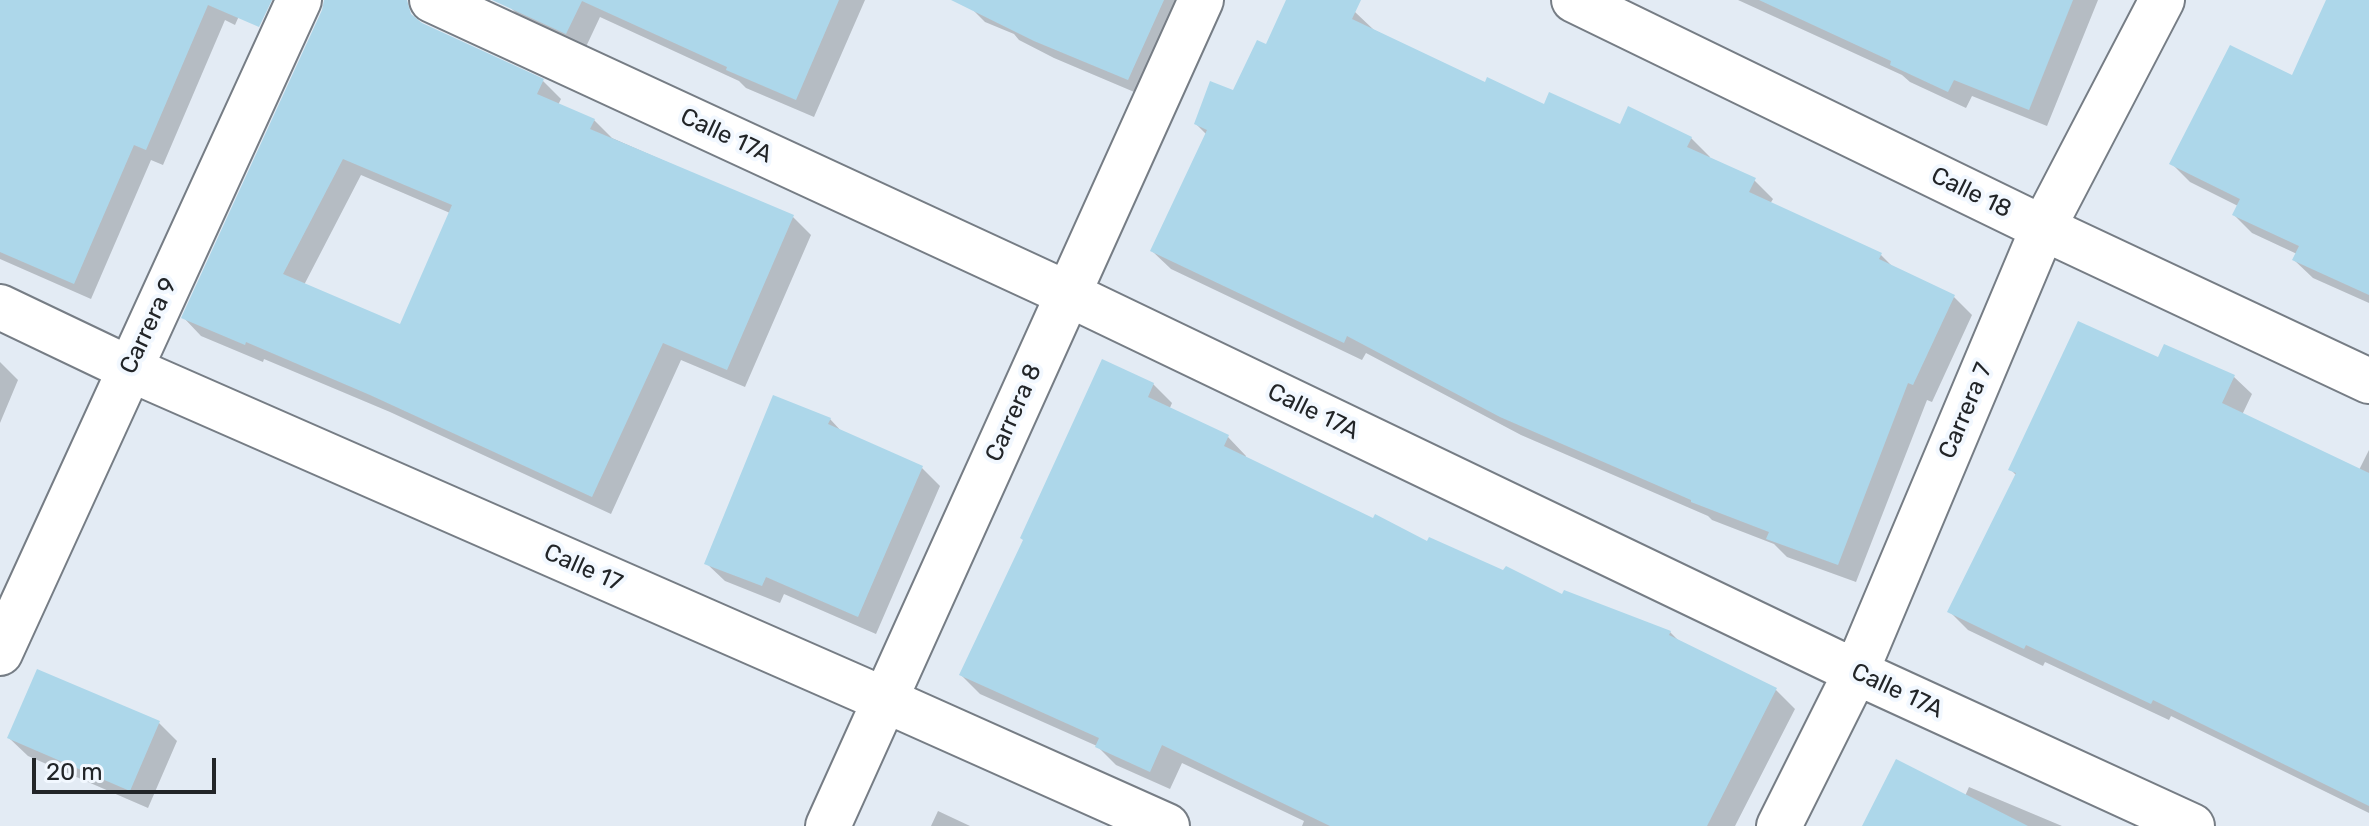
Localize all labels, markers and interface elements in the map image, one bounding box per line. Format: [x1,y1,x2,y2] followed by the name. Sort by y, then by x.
[676,102,776,170] street label: Calle 17A
[1926,161,2016,225] street label: Calle 18
[114,273,184,379] street label: Carrera 9
[1933,359,1999,463] street label: Carrera 7
[980,360,1048,466] street label: Carrera 8
[1263,378,1363,446] street label: Calle 17A
[539,538,627,598] street label: Calle 17
[1847,657,1947,725] street label: Calle 17A
[36,742,220,792] scale bar
[46,758,103,786] text: 20 m

